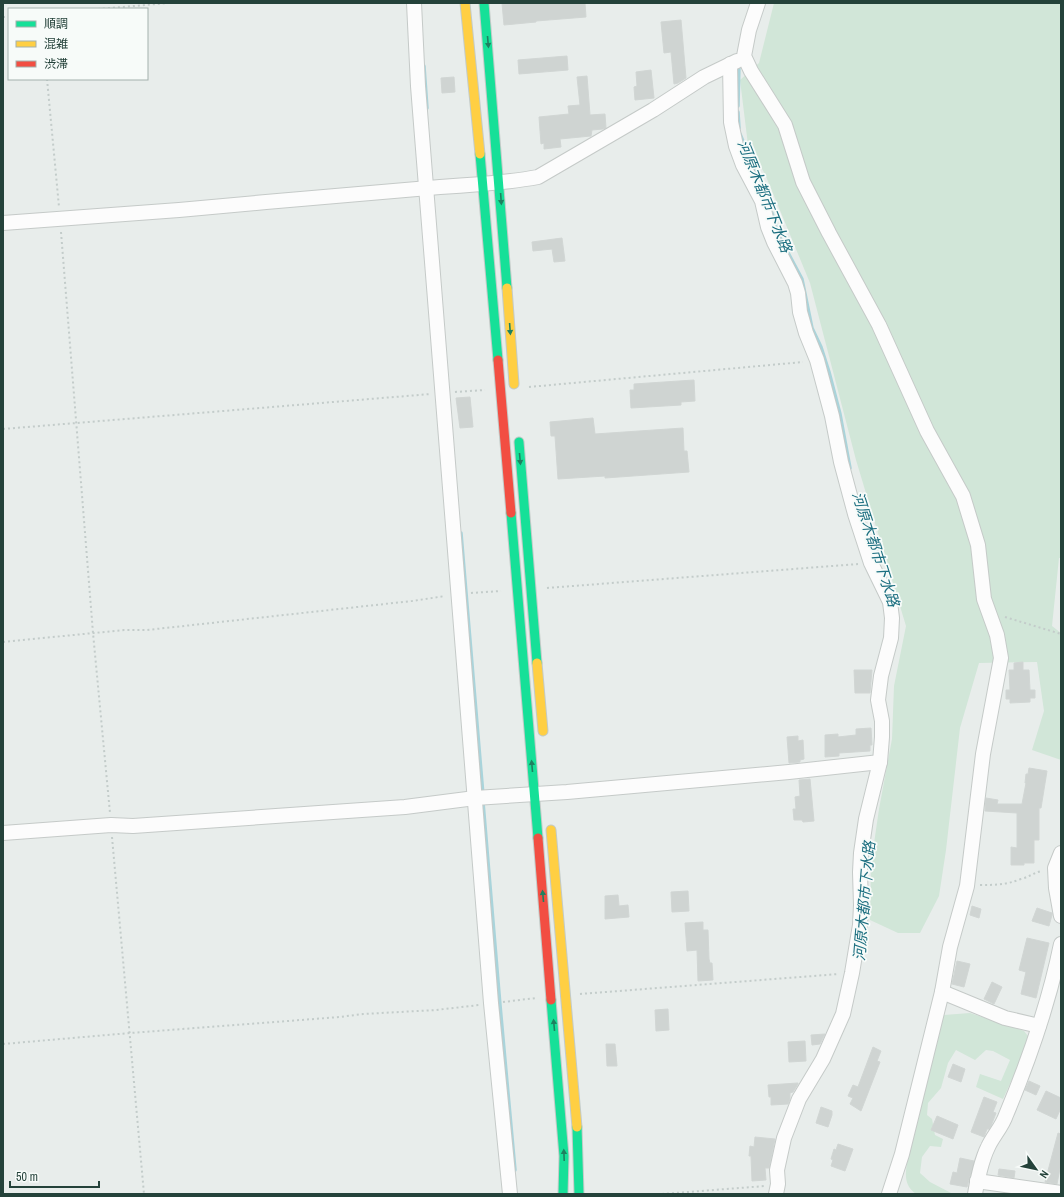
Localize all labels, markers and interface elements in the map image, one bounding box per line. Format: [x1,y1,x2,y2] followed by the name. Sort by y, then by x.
[8,8,148,80] legend
[44,16,68,32] text: 順調
[44,36,68,52] text: 混雑
[484,36,491,48] one-way arrow
[44,56,68,72] text: 渋滞
[733,136,798,257] water label: 河原木都市下水路
[497,193,504,205] one-way arrow
[506,323,513,335] one-way arrow
[517,453,523,465] one-way arrow
[847,489,905,611] water label: 河原木都市下水路
[528,760,535,772] one-way arrow
[848,838,880,962] water label: 河原木都市下水路
[539,890,546,902] one-way arrow
[550,1019,557,1031] one-way arrow
[560,1149,567,1161] one-way arrow
[1016,1149,1056,1189] north arrow
[10,1163,99,1189] scale bar
[1037,1168,1052,1181] text: N
[16,1169,38,1185] text: 50 m

